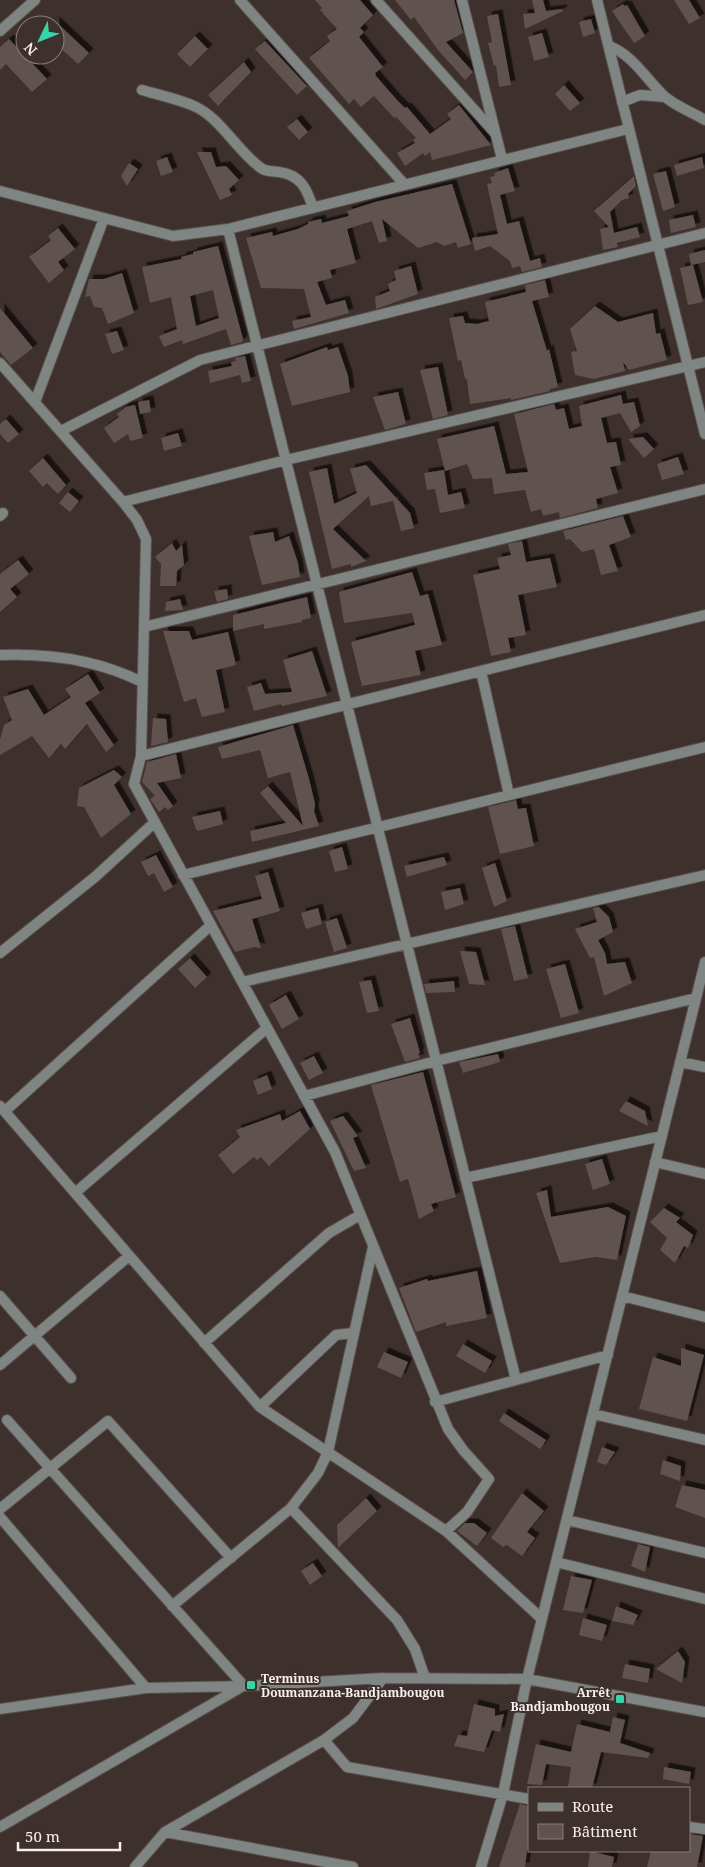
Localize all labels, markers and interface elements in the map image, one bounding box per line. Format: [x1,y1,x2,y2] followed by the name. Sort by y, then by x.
[15,15,65,65] north arrow
[19,39,41,60] text: N
[261,1670,445,1701] place label: Terminus Doumanzana-Bandjambougou
[245,1679,257,1691] marker: Terminus Doumanzana-Bandjambougou
[511,1684,610,1715] place label: Arrêt Bandjambougou
[614,1693,626,1705] marker: Arrêt Bandjambougou
[528,1787,690,1852] legend
[572,1796,613,1816] text: Route
[18,1820,120,1852] scale bar
[572,1821,638,1841] text: Bâtiment
[25,1826,60,1846] text: 50 m

